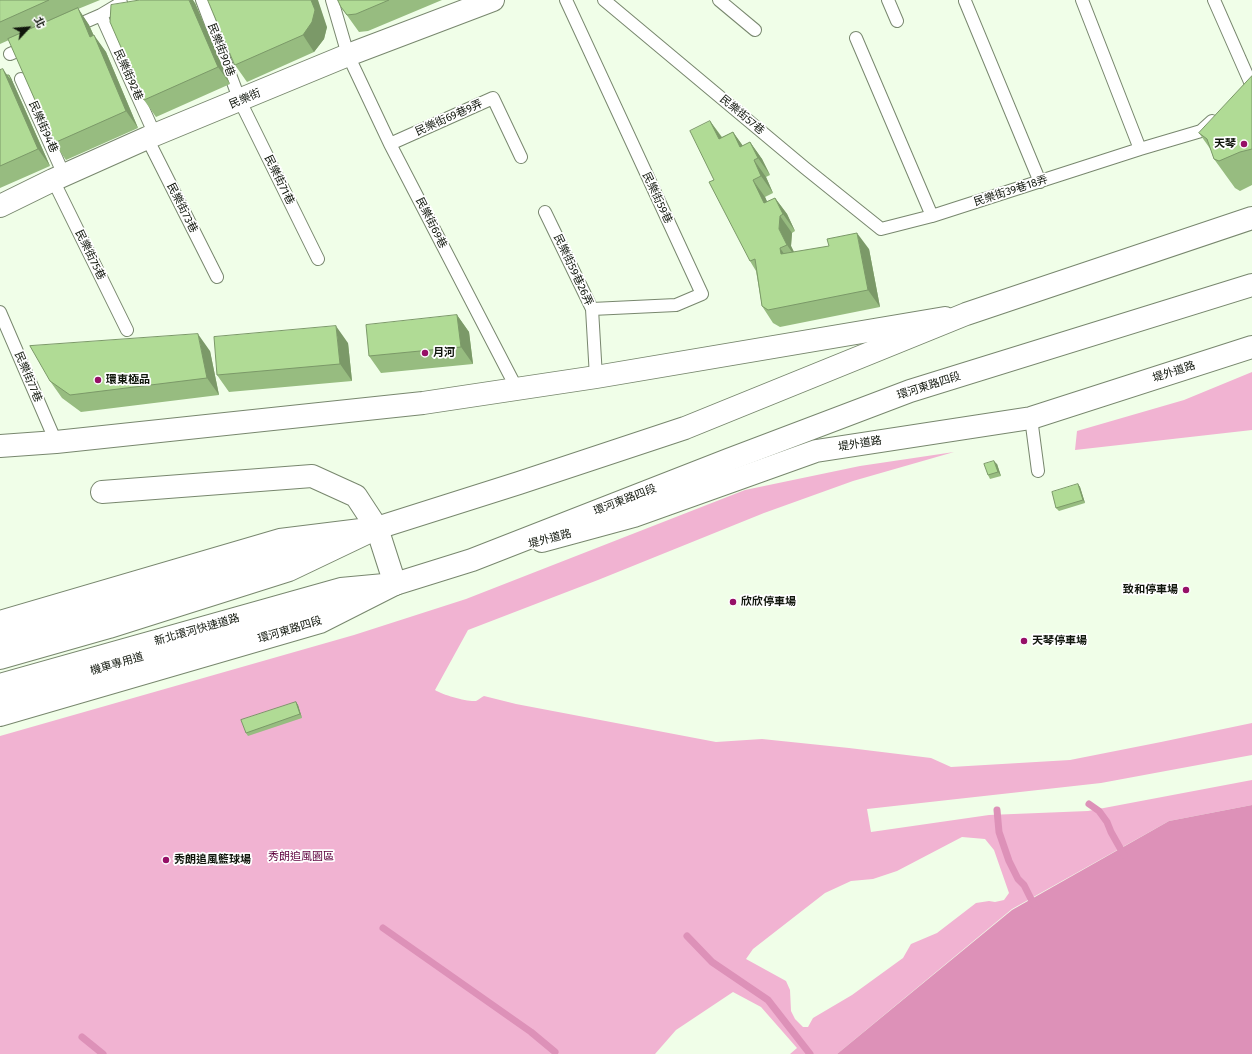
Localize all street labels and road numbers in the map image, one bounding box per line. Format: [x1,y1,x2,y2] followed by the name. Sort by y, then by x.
[205,22,237,78] street label: 民樂街90巷
[111,47,145,103] street label: 民樂街92巷
[227,86,263,112] street label: 民樂街
[717,93,767,137] street label: 民樂街57巷
[413,97,485,139] street label: 民樂街69巷9弄
[26,99,60,155] street label: 民樂街94巷
[261,153,297,207] street label: 民樂街71巷
[639,170,675,226] street label: 民樂街59巷
[972,173,1050,209] street label: 民樂街39巷18弄
[164,181,200,235] street label: 民樂街73巷
[413,195,449,251] street label: 民樂街69巷
[72,228,108,282] street label: 民樂街75巷
[551,232,595,308] street label: 民樂街59巷26弄
[11,350,45,404] street label: 民樂街77巷
[1151,359,1197,385] street label: 堤外道路
[896,370,962,402] street label: 環河東路四段
[837,434,883,454] street label: 堤外道路
[592,482,658,518] street label: 環河東路四段
[527,527,573,551] street label: 堤外道路
[153,612,241,648] street label: 新北環河快速道路
[257,614,323,646] street label: 環河東路四段
[89,650,145,678] street label: 機車專用道

